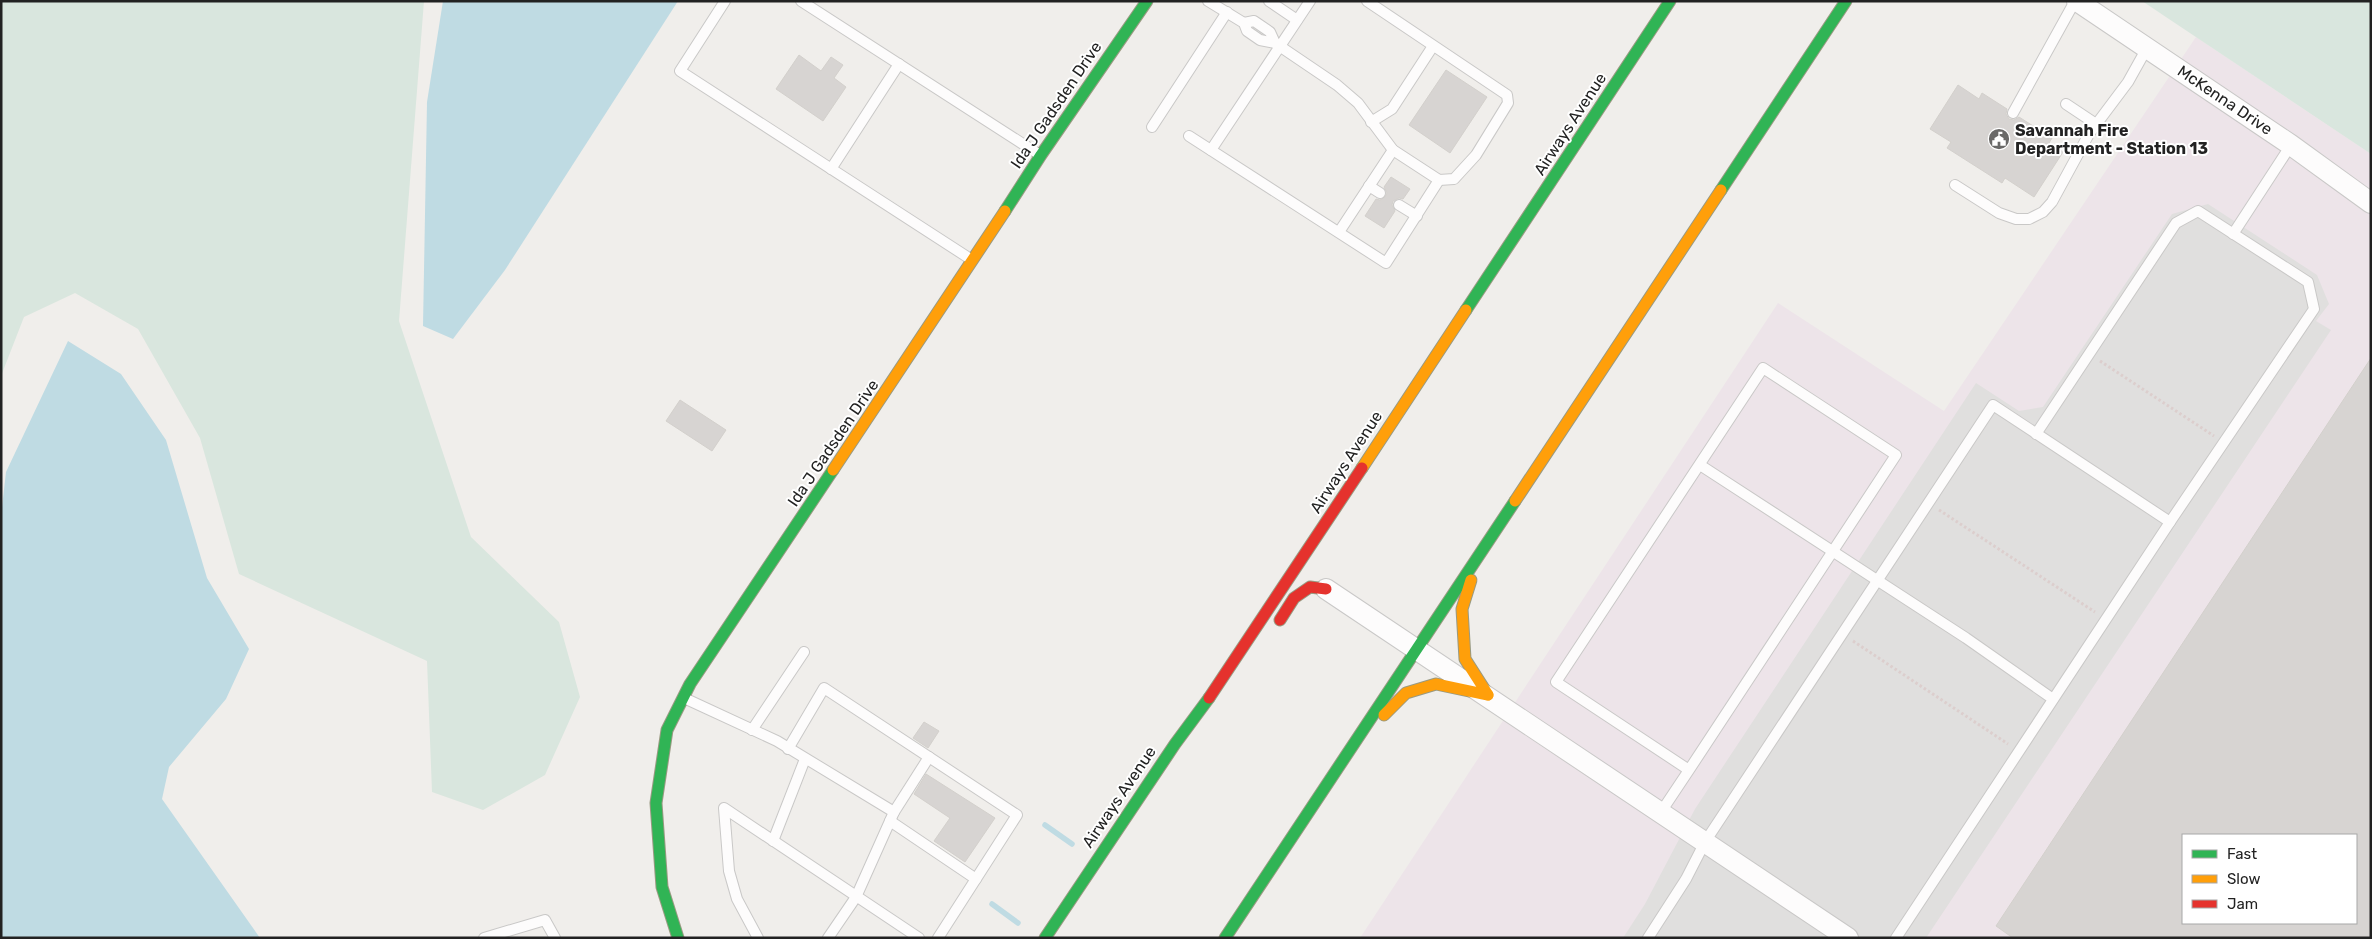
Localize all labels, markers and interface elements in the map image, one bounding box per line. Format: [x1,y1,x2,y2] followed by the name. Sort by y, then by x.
[1007,38,1105,172] street label: Ida J Gadsden Drive
[2174,61,2276,139] street label: McKenna Drive
[1530,69,1610,179] street label: Airways Avenue
[2015,121,2208,158] place label: Savannah Fire Department - Station 13
[1987,127,2011,151] public building icon: Savannah Fire Department - Station 13
[784,376,882,510] street label: Ida J Gadsden Drive
[1306,407,1386,517] street label: Airways Avenue
[1078,743,1160,851] street label: Airways Avenue
[2182,834,2357,924] legend
[2227,845,2257,863] text: Fast
[2227,870,2260,888] text: Slow
[2227,895,2258,913] text: Jam

